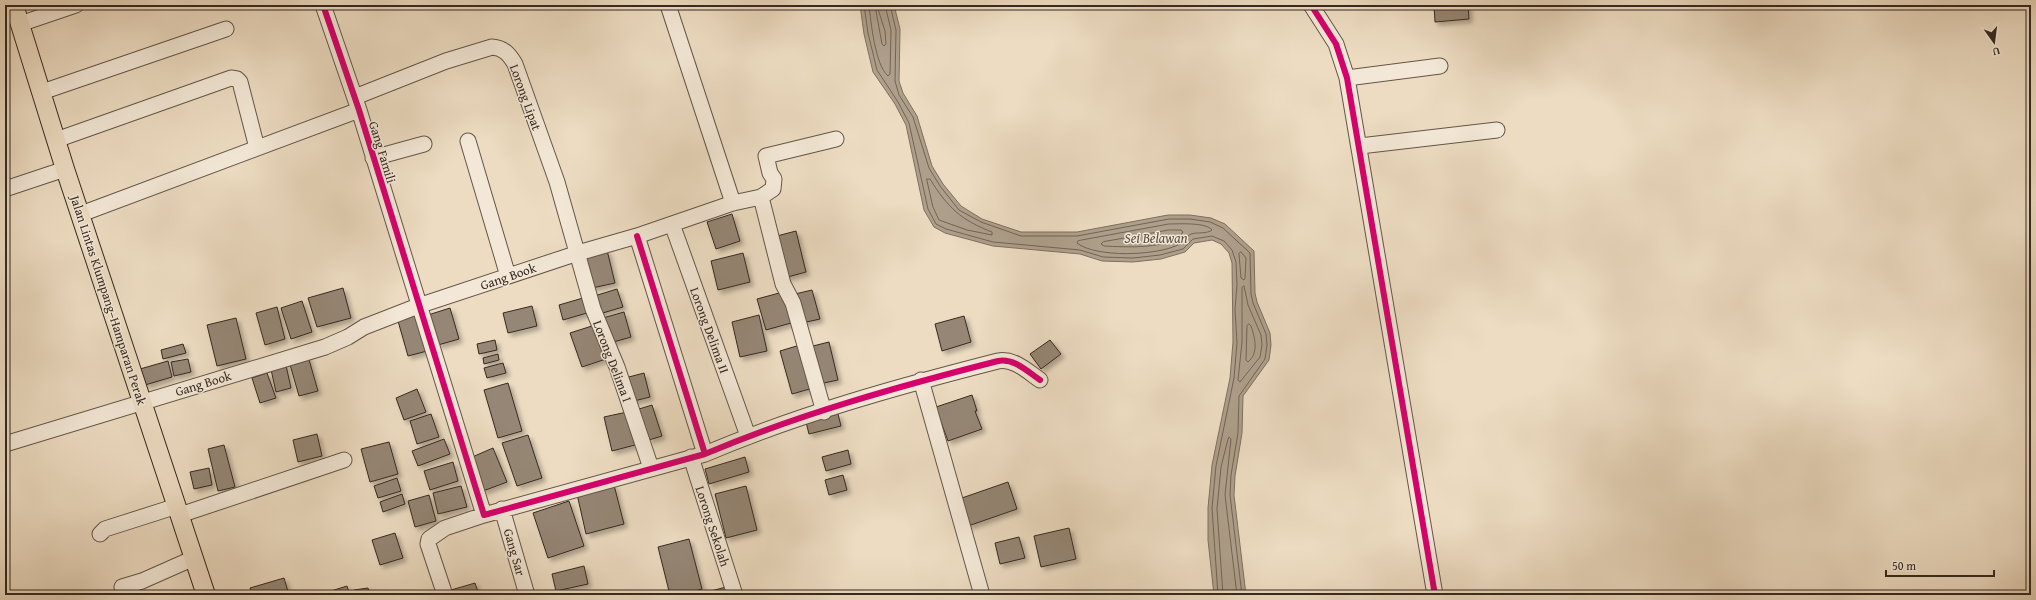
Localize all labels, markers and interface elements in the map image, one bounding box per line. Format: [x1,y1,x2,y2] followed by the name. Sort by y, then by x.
[1974,22,2014,62] north arrow
[1990,43,2002,61] text: U
[505,61,546,133] street label: Lorong Lipat
[364,119,401,186] street label: Gang Famili
[65,191,152,408] street label: Jalan Lintas Klumpang–Hamparan Perak
[1124,228,1188,248] water label: Sei Belawan
[478,258,539,295] street label: Gang Book
[685,284,734,376] street label: Lorong Delima II
[588,317,637,405] street label: Lorong Delima I
[173,366,234,401] street label: Gang Book
[691,483,735,570] street label: Lorong Sekolah
[499,526,530,579] street label: Gang Sar
[1886,552,1994,578] scale bar
[1892,557,1916,574] text: 50 m

